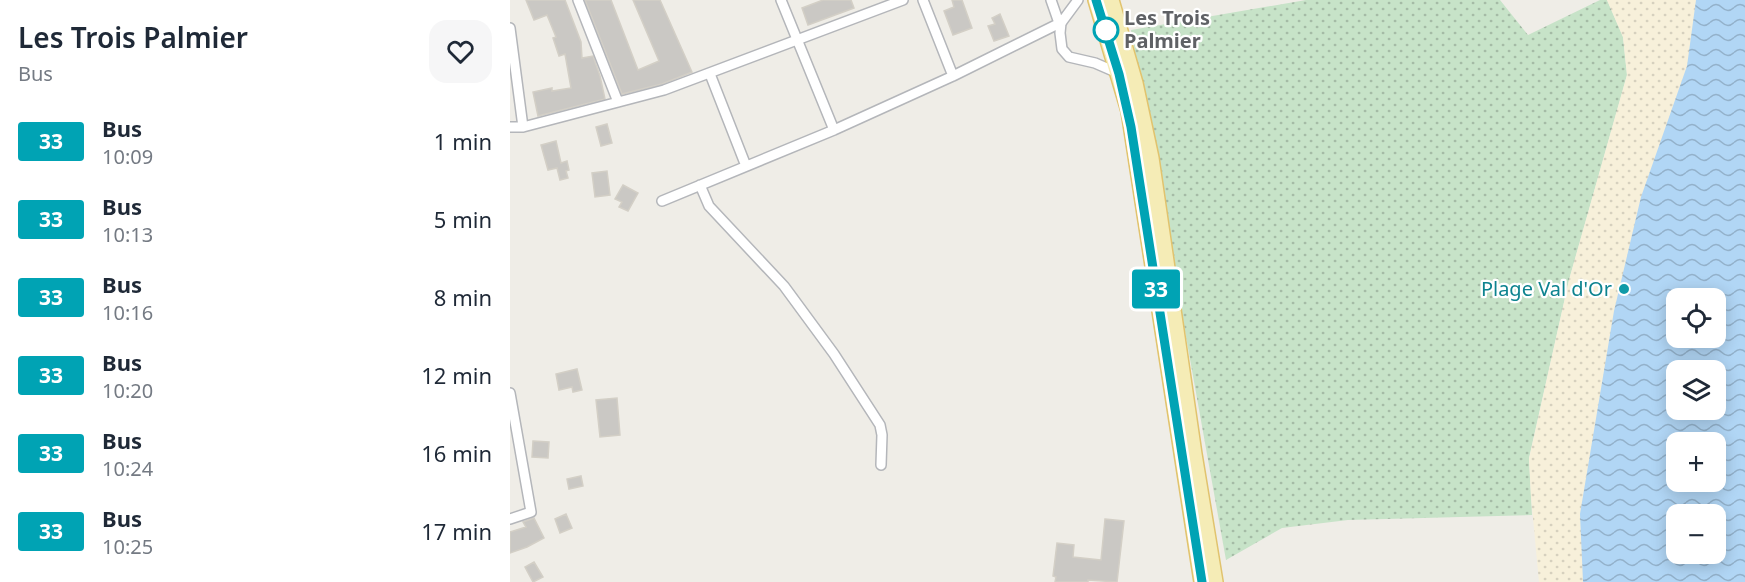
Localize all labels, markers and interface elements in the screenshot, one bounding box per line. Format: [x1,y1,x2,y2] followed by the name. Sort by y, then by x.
[1124,4,1210,54] place label: Les Trois Palmier
[1093,17,1119,43] marker: Les Trois Palmier
[18,18,248,56] text: Les Trois Palmier
[429,20,492,83] button: heart
[18,60,53,87] text: Bus
[102,113,142,143] text: Bus
[434,126,492,156] text: 1 min
[39,127,63,155] text: 33
[102,143,153,170] text: 10:09
[102,191,142,221] text: Bus
[434,204,492,234] text: 5 min
[39,205,63,233] text: 33
[102,221,153,248] text: 10:13
[102,269,142,299] text: Bus
[1129,270,1183,308] line badge: 33
[1144,275,1168,303] text: 33
[1481,275,1612,302] place label: Plage Val d'Or
[434,282,492,312] text: 8 min
[1617,282,1631,296] marker: Plage Val d'Or
[39,283,63,311] text: 33
[1666,288,1726,564] map controls
[1666,288,1726,348] button: locate
[102,299,153,326] text: 10:16
[102,347,142,377] text: Bus
[421,360,492,390] text: 12 min
[1666,360,1726,420] button: layers
[39,361,63,389] text: 33
[102,377,153,404] text: 10:20
[102,425,142,455] text: Bus
[1666,432,1726,492] button: +
[421,438,492,468] text: 16 min
[39,439,63,467] text: 33
[102,455,153,482] text: 10:24
[102,503,142,533] text: Bus
[1666,504,1726,564] button: −
[421,516,492,546] text: 17 min
[39,517,63,545] text: 33
[102,533,153,560] text: 10:25

